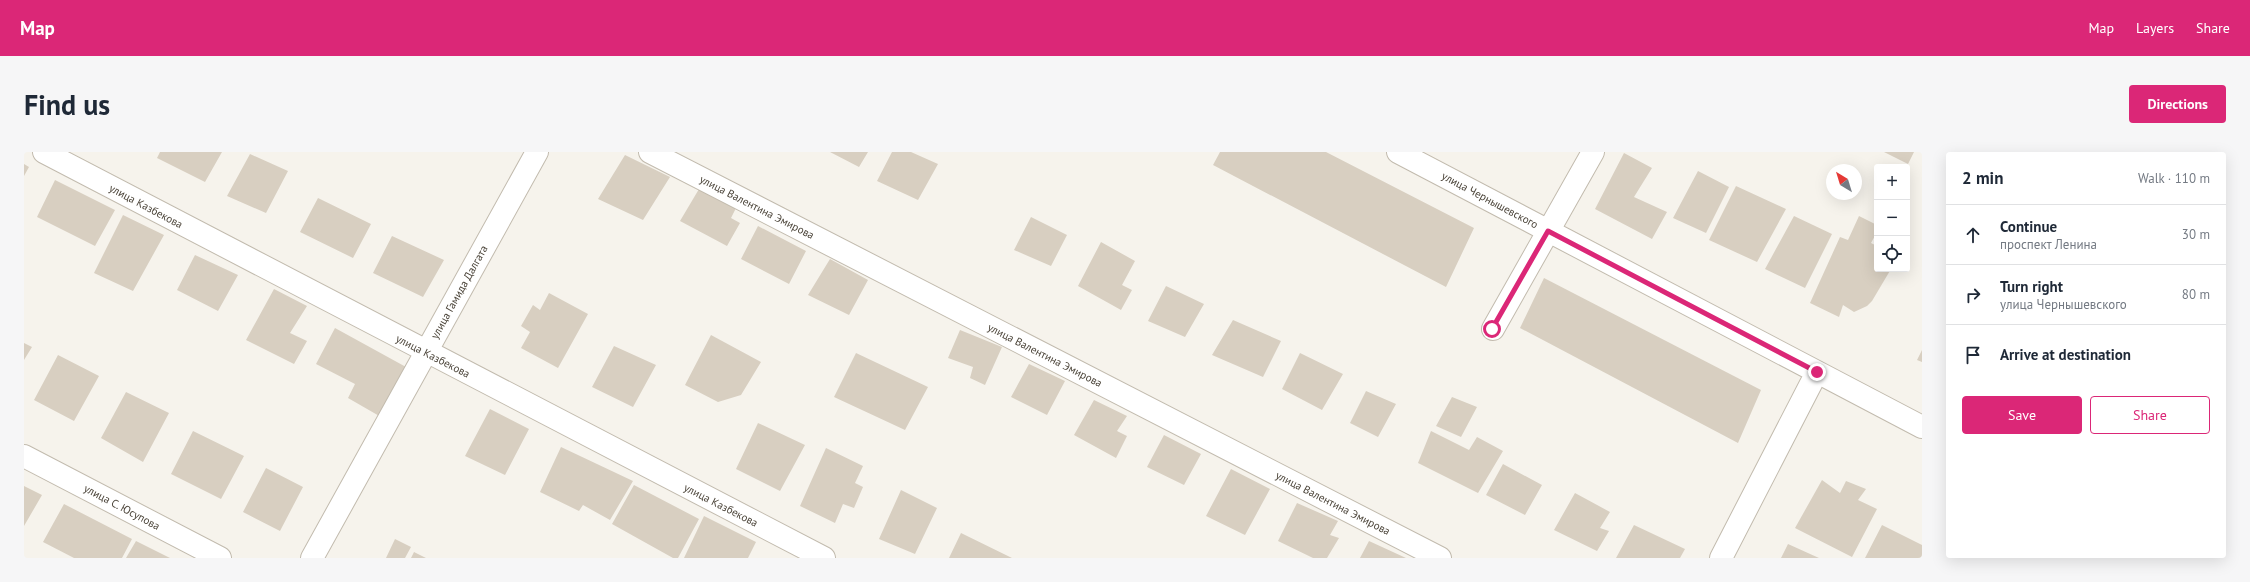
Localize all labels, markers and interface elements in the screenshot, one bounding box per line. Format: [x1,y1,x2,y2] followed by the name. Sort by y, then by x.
[20,16,55,40] text: Map
[2088,19,2114,37] text: Map
[2136,19,2174,37] text: Layers
[2196,19,2230,37] text: Share
[2129,85,2226,123] button: Directions
[24,86,110,123] text: Find us
[1826,164,1862,200] north arrow
[1874,164,1910,272] map controls
[1874,164,1910,200] button: +
[1962,167,2003,189] text: 2 min
[1439,169,1541,231] street label: улица Чернышевского
[2138,170,2210,187] text: Walk · 110 m
[697,172,817,242] street label: улица Валентина Эмирова
[107,181,185,231] street label: улица Казбекова
[1874,200,1910,236] button: −
[2000,217,2057,236] text: Continue
[1962,224,1984,246] icon: ahead
[2182,226,2210,243] text: 30 m
[1874,236,1910,272] button: locate
[2000,236,2097,253] text: проспект Ленина
[427,243,491,341] street label: улица Гамида Далгата
[2000,277,2063,296] text: Turn right
[1962,284,1984,306] icon: right
[2182,286,2210,303] text: 80 m
[2000,296,2127,313] text: улица Чернышевского
[985,320,1105,390] street label: улица Валентина Эмирова
[1483,320,1501,338] route start
[394,331,472,381] street label: улица Казбекова
[1962,344,1984,366] icon: arrive
[2000,345,2131,364] text: Arrive at destination
[1808,363,1826,381] route end
[1962,396,2082,434] button: Save
[2090,396,2210,434] button: Share
[1273,468,1393,538] street label: улица Валентина Эмирова
[682,480,760,530] street label: улица Казбекова
[82,481,162,533] street label: улица С. Юсупова

